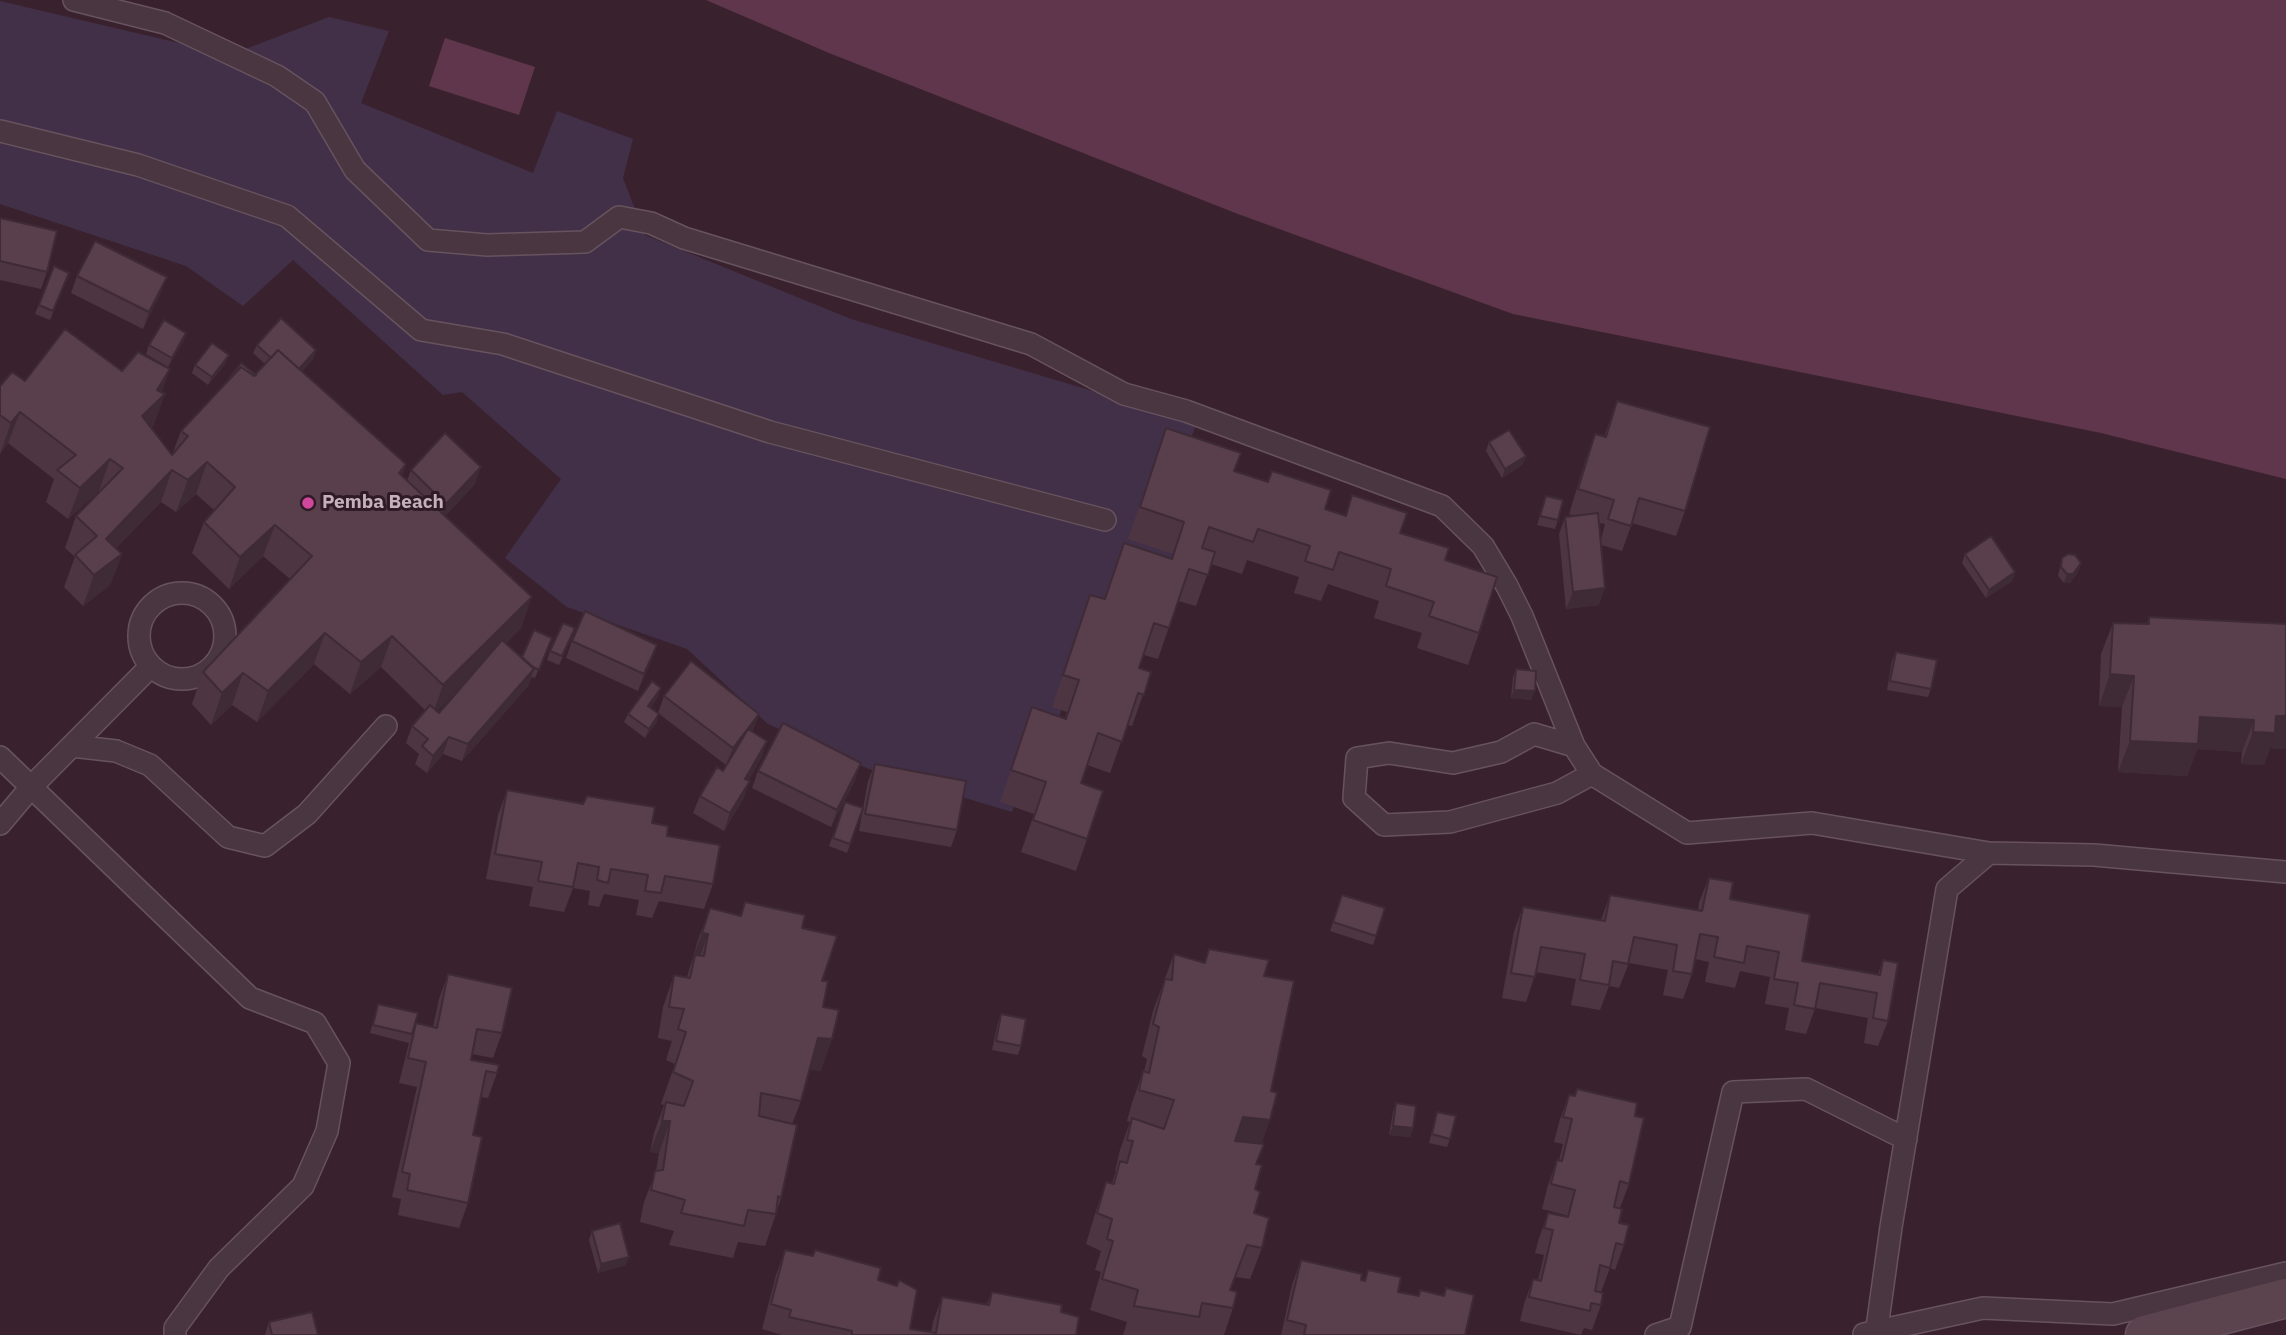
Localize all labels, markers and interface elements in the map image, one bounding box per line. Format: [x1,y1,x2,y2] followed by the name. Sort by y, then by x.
[322,492,444,514] place label: Pemba Beach
[300,495,316,511] marker: Pemba Beach

